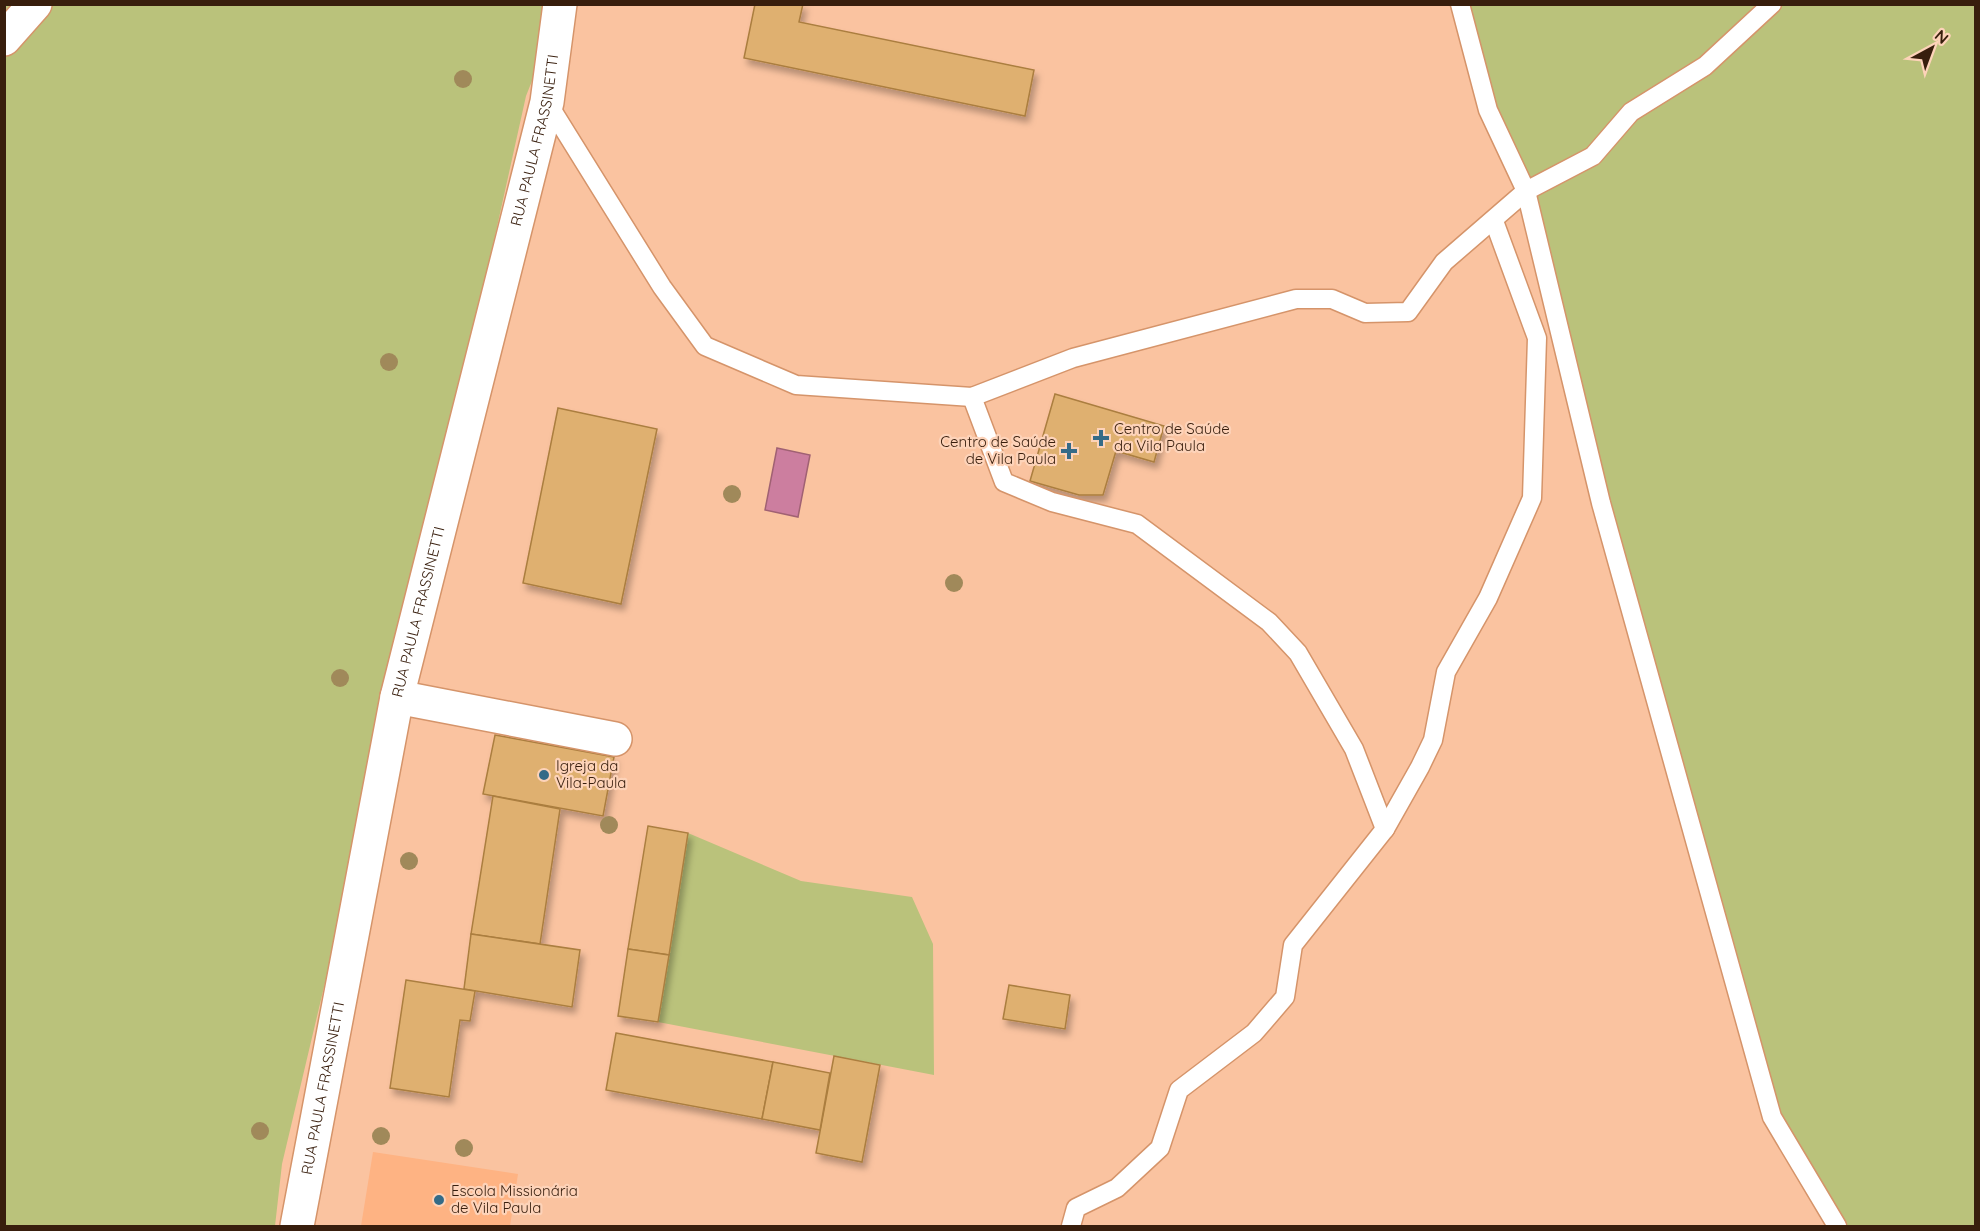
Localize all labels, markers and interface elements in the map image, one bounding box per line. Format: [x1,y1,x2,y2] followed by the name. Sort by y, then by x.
[1902,18,1962,78] north arrow
[1931,25,1953,48] text: N
[506,53,562,228] street label: RUA PAULA FRASSINETTI
[1114,419,1230,455] place label: Centro de Saúde da Vila Paula
[1092,429,1110,447] marker: Centro de Saúde da Vila Paula
[940,432,1056,468] place label: Centro de Saúde de Vila Paula
[1060,442,1078,460] marker: Centro de Saúde de Vila Paula
[387,524,449,699] street label: RUA PAULA FRASSINETTI
[556,756,626,792] place label: Igreja da Vila-Paula
[537,768,551,782] marker: Igreja da Vila-Paula
[297,1000,348,1176] street label: RUA PAULA FRASSINETTI
[451,1181,578,1217] place label: Escola Missionária de Vila Paula
[432,1193,446,1207] marker: Escola Missionária de Vila Paula

